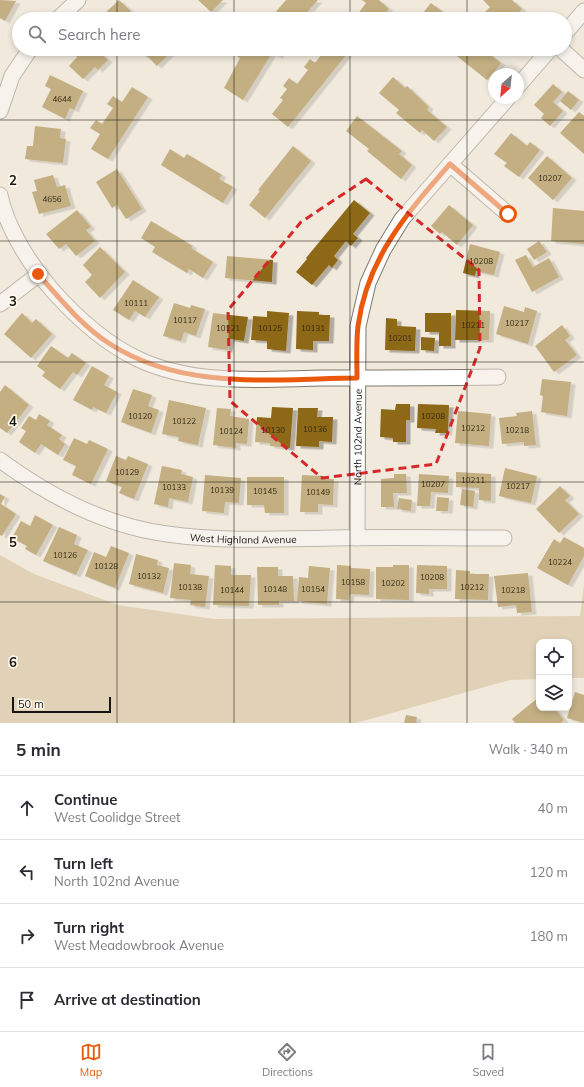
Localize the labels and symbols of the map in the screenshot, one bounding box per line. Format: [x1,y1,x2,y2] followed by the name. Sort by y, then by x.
[488,68,524,104] north arrow
[52,94,72,104] house number: 4644
[9,172,17,188] text: 2
[538,173,562,183] house number: 10207
[42,194,62,204] house number: 4656
[499,205,517,223] route start
[469,256,493,266] house number: 10208
[29,265,47,283] route end
[9,293,17,309] text: 3
[124,298,148,308] house number: 10111
[173,315,197,325] house number: 10117
[505,318,529,328] house number: 10217
[461,320,485,330] house number: 10211
[216,323,240,333] house number: 10121
[258,323,282,333] house number: 10125
[301,323,325,333] house number: 10131
[388,333,412,343] house number: 10201
[351,389,364,485] street label: North 102nd Avenue
[128,411,152,421] house number: 10120
[421,411,445,421] house number: 10208
[9,413,17,429] text: 4
[172,416,196,426] house number: 10122
[461,423,485,433] house number: 10212
[303,424,327,434] house number: 10136
[261,425,285,435] house number: 10130
[505,425,529,435] house number: 10218
[219,426,243,436] house number: 10124
[115,467,139,477] house number: 10129
[461,475,485,485] house number: 10211
[421,479,445,489] house number: 10207
[506,481,530,491] house number: 10217
[162,482,186,492] house number: 10133
[210,485,234,495] house number: 10139
[253,486,277,496] house number: 10145
[306,487,330,497] house number: 10149
[189,530,297,546] street label: West Highland Avenue
[9,534,17,550] text: 5
[53,550,77,560] house number: 10126
[548,557,572,567] house number: 10224
[94,561,118,571] house number: 10128
[137,571,161,581] house number: 10132
[420,572,444,582] house number: 10208
[341,577,365,587] house number: 10158
[381,578,405,588] house number: 10202
[178,582,202,592] house number: 10138
[460,582,484,592] house number: 10212
[263,584,287,594] house number: 10148
[301,584,325,594] house number: 10154
[220,585,244,595] house number: 10144
[501,585,525,595] house number: 10218
[9,654,17,670] text: 6
[12,695,111,714] scale bar

